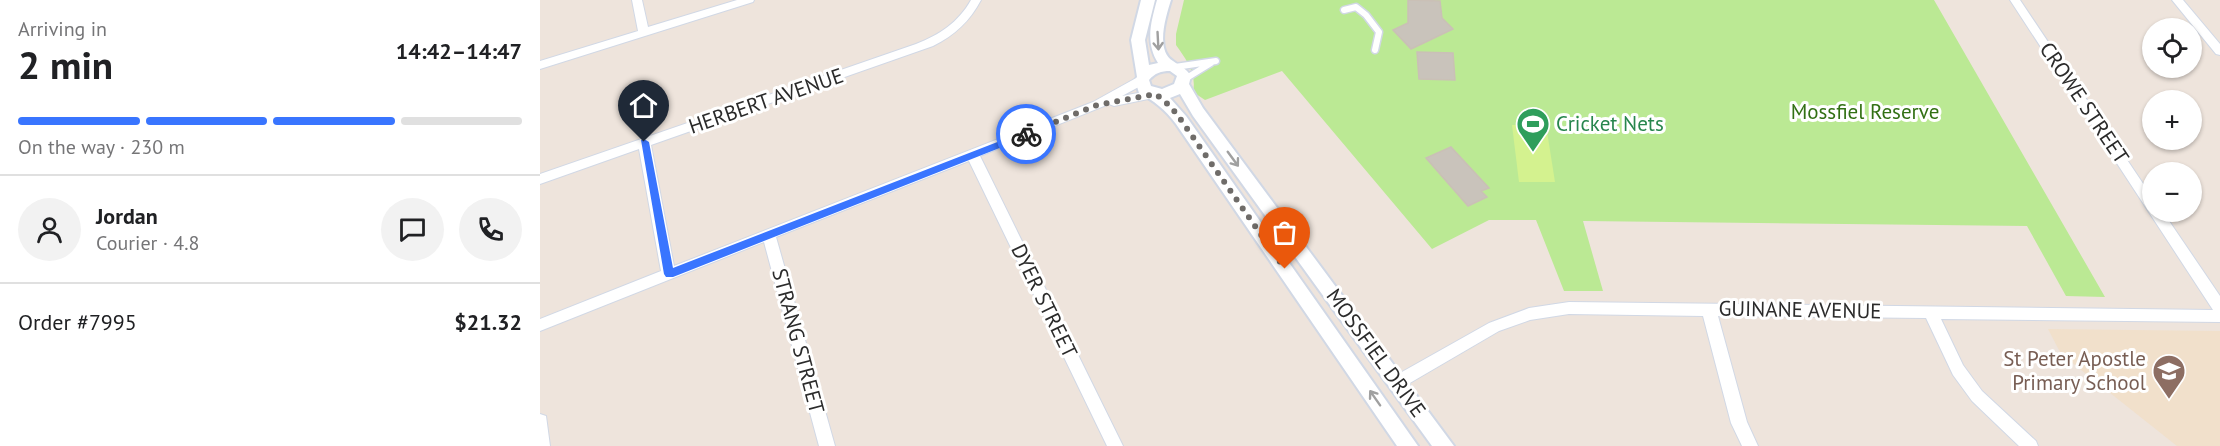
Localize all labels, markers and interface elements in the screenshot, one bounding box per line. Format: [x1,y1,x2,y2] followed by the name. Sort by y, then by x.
[18,16,107,42] text: Arriving in
[2142,18,2202,222] map controls
[2142,18,2202,78] button: locate
[1152,31,1163,51] one-way arrow
[396,37,522,65] text: 14:42–14:47
[2034,37,2135,169] street label: CROWE STREET
[18,39,113,90] text: 2 min
[685,61,847,140] street label: HERBERT AVENUE
[618,80,669,142] pin
[627,89,660,122] icon: home
[2142,90,2202,150] button: +
[1791,98,1939,125] park label: Mossfiel Reserve
[996,104,1056,164] courier
[1515,106,1551,153] sports icon: Cricket Nets
[1556,110,1664,137] place label: Cricket Nets
[1010,118,1043,151] icon: bike
[18,134,185,160] text: On the way · 230 m
[1227,150,1239,166] one-way arrow
[2142,162,2202,222] button: −
[18,198,81,261] button: person
[381,198,444,261] button: chat
[459,198,522,261] button: phone
[96,202,158,230] text: Jordan
[1259,207,1310,269] pin
[1268,216,1301,249] icon: bag
[96,230,199,256] text: Courier · 4.8
[1005,239,1084,362] street label: DYER STREET
[766,265,831,417] street label: STRANG STREET
[1321,283,1432,422] street label: MOSSFIEL DRIVE
[1718,295,1882,324] street label: GUINANE AVENUE
[18,308,137,336] text: Order #7995
[454,308,522,336] text: $21.32
[2003,345,2146,396] place label: St Peter Apostle Primary School
[2151,353,2187,400] school or university icon: St Peter Apostle Primary School
[1369,390,1381,406] one-way arrow

